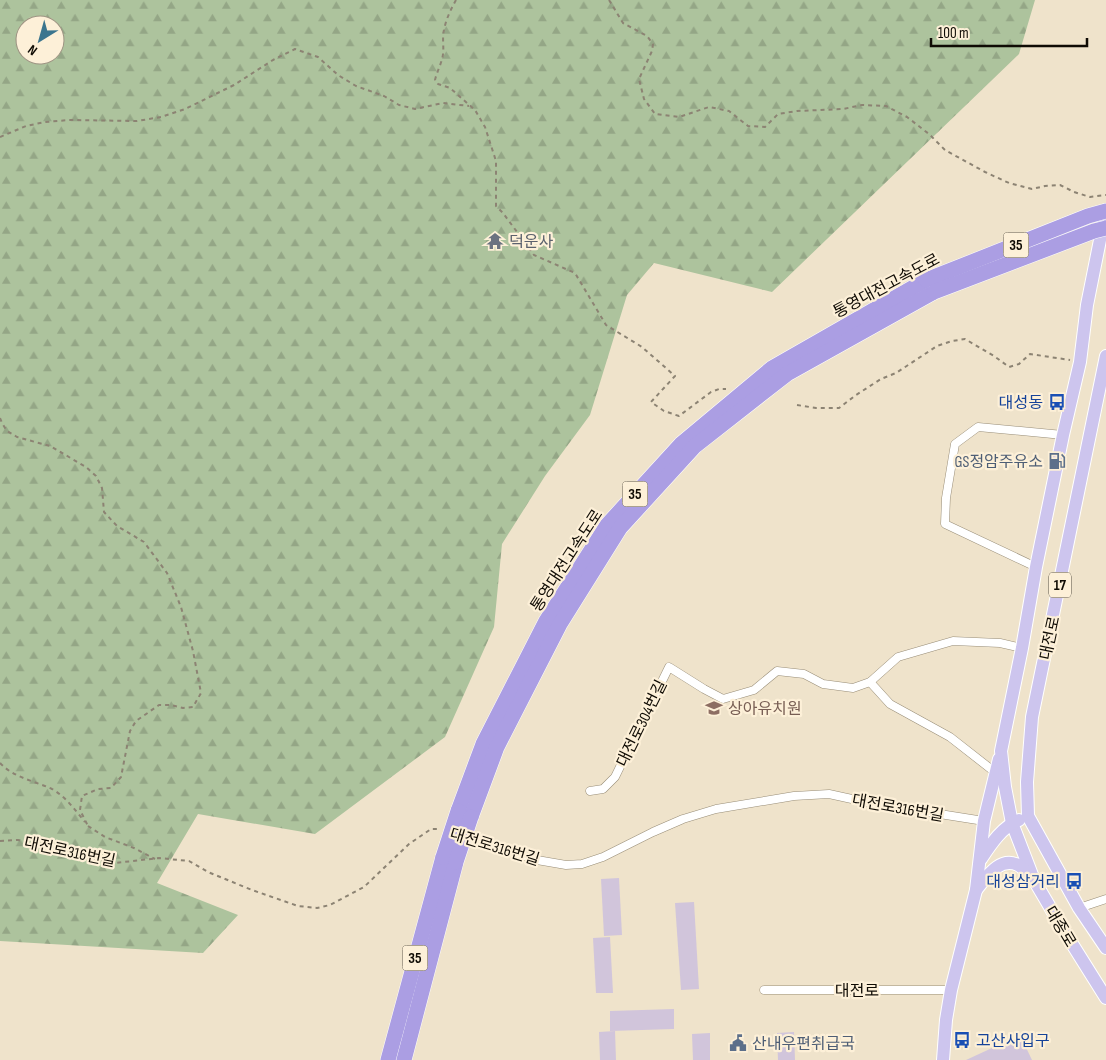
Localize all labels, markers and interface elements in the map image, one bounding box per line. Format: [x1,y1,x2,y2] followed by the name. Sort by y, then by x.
[15,15,65,65] north arrow
[931,15,1087,47] scale bar
[938,24,969,43] text: 100 m
[24,41,41,59] text: N
[485,231,505,251] temple icon: 덕운사
[1004,232,1028,258] road number: 35
[509,233,553,252] place label: 덕운사
[830,250,943,322] street label: 통영대전고속도로
[1047,392,1067,412] bus stop icon: 대성동
[999,394,1043,413] place label: 대성동
[1047,451,1067,471] fuel station icon: GS정암주유소
[955,453,1043,472] place label: GS정암주유소
[622,482,648,506] road number: 35
[527,506,607,615] street label: 통영대전고속도로
[1049,572,1071,598] road number: 17
[1037,614,1064,662] street label: 대전로
[613,677,672,770] street label: 대전로304번길
[704,698,724,718] school or university icon: 상아유치원
[728,700,802,719] place label: 상아유치원
[850,791,945,826] street label: 대전로316번길
[447,825,542,870] street label: 대전로316번길
[22,834,117,871] street label: 대전로316번길
[1064,871,1084,891] bus stop icon: 대성삼거리
[986,873,1060,892] place label: 대성삼거리
[1040,903,1079,951] street label: 대종로
[402,946,428,970] road number: 35
[835,982,879,1001] street label: 대전로
[952,1030,972,1050] bus stop icon: 고산사입구
[976,1032,1050,1051] place label: 고산사입구
[728,1033,748,1053] public building icon: 산내우편취급국
[752,1035,855,1054] place label: 산내우편취급국

